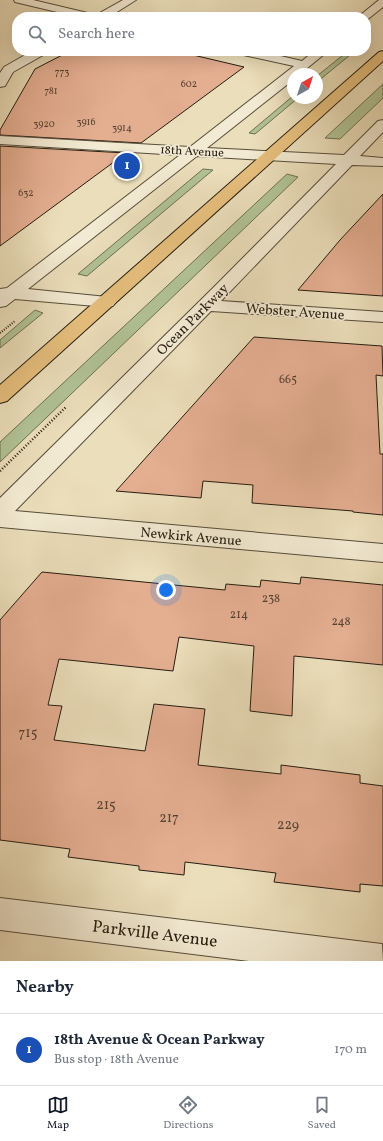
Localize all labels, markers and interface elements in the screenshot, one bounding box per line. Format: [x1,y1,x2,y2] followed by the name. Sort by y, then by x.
[12,12,371,56] search box
[26,23,48,45] icon: search
[58,24,135,45] text: Search here
[55,65,69,79] house number: 773
[287,68,323,104] north arrow
[181,77,197,91] house number: 602
[44,84,58,98] house number: 781
[76,115,96,129] house number: 3916
[33,117,55,131] house number: 3920
[112,121,132,135] house number: 3914
[160,142,225,162] street label: 18th Avenue
[114,151,140,181] pin: 1
[18,186,34,200] house number: 632
[153,280,234,360] street label: Ocean Parkway
[245,300,345,325] street label: Webster Avenue
[279,372,297,388] house number: 665
[139,524,243,551] street label: Newkirk Avenue
[156,580,176,600] your location
[262,591,280,607] house number: 238
[230,607,248,623] house number: 214
[331,614,351,630] house number: 248
[19,724,37,743] house number: 715
[96,796,116,815] house number: 215
[159,809,179,828] house number: 217
[277,816,299,835] house number: 229
[91,915,219,954] street label: Parkville Avenue
[16,976,74,999] text: Nearby
[54,1030,265,1051] text: 18th Avenue & Ocean Parkway
[26,1041,32,1059] text: 1
[334,1041,367,1059] text: 170 m
[54,1051,179,1069] text: Bus stop · 18th Avenue
[47,1094,69,1133] tab: Map
[163,1094,214,1133] tab: Directions
[308,1094,336,1133] tab: Saved

